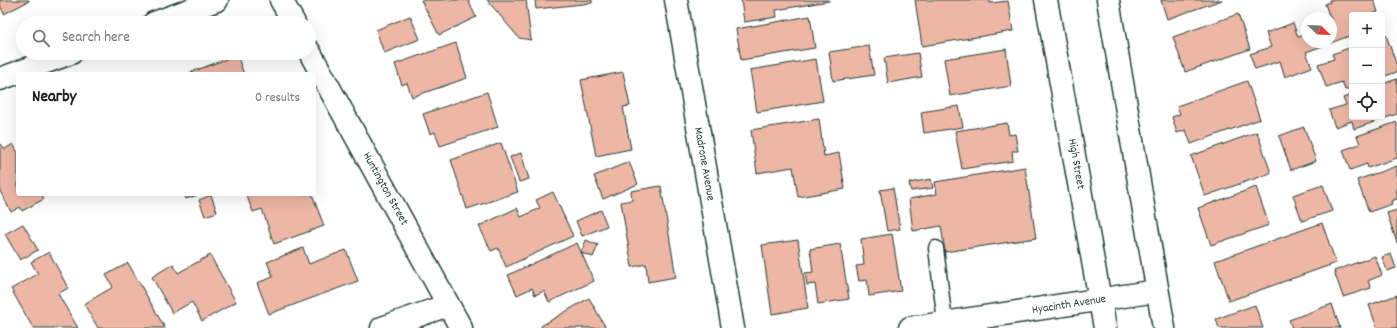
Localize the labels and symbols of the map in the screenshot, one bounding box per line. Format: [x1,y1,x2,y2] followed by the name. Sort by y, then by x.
[1301,12,1337,48] north arrow
[689,126,719,202] street label: Madrone Avenue
[1063,137,1089,191] street label: High Street
[358,149,412,229] street label: Huntington Street
[1031,291,1107,319] street label: Hyacinth Avenue

